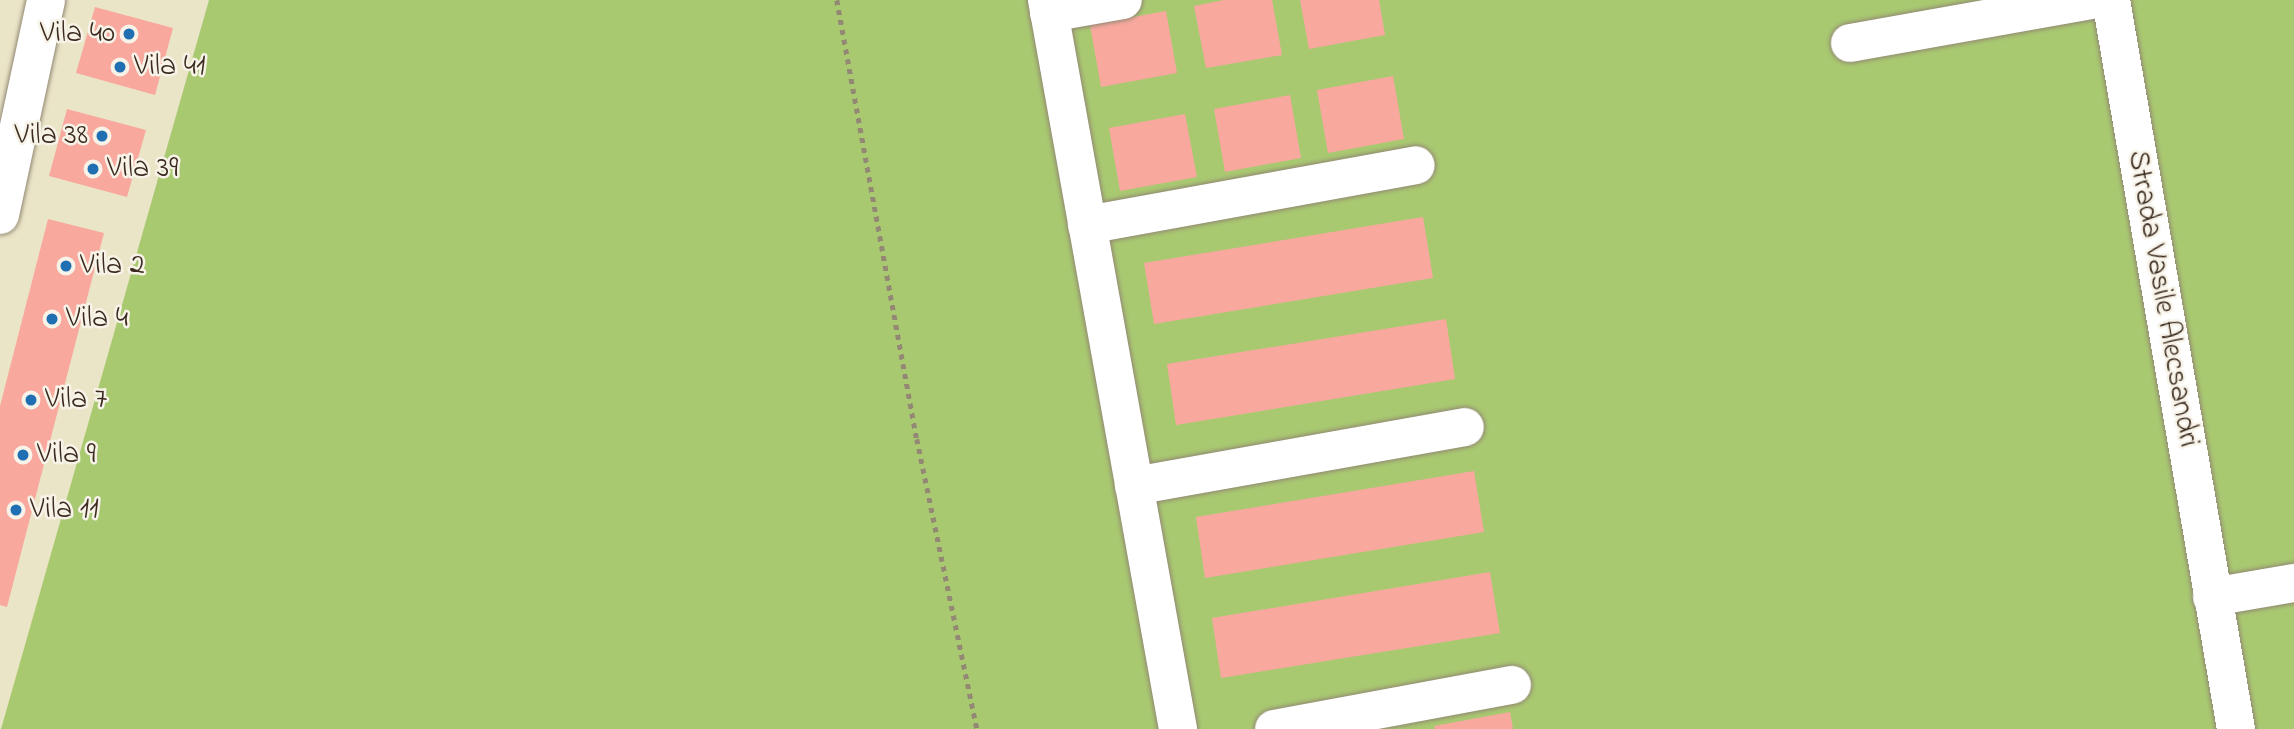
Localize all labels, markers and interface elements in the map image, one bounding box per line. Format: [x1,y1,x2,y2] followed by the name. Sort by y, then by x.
[40,16,115,52] place label: Vila 40
[121,26,137,42] marker: Vila 40
[134,49,206,85] place label: Vila 41
[112,59,128,75] marker: Vila 41
[15,118,88,154] place label: Vila 38
[94,128,110,144] marker: Vila 38
[2118,148,2206,450] street label: Strada Vasile Alecsandri
[107,151,178,187] place label: Vila 39
[85,161,101,177] marker: Vila 39
[80,248,145,284] place label: Vila 2
[58,258,74,274] marker: Vila 2
[66,301,128,337] place label: Vila 4
[44,311,60,327] marker: Vila 4
[45,382,107,418] place label: Vila 7
[23,392,39,408] marker: Vila 7
[37,437,96,473] place label: Vila 9
[15,447,31,463] marker: Vila 9
[30,492,99,528] place label: Vila 11
[8,502,24,518] marker: Vila 11

